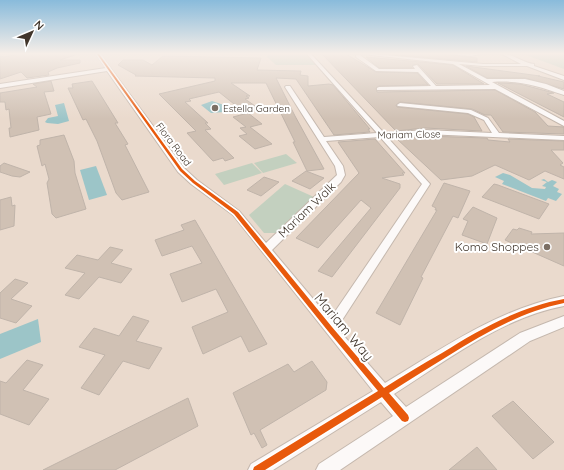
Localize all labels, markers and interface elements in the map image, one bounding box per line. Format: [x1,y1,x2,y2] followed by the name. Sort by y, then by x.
[12,12,52,52] north arrow
[31,17,47,33] text: N
[223,102,290,115] place label: Estella Garden
[210,103,220,113] marker: Estella Garden
[153,120,194,169] street label: Flora Road
[377,127,441,142] street label: Mariam Close
[275,179,338,241] street label: Mariam Walk
[455,239,539,254] place label: Komo Shoppes
[542,242,552,252] marker: Komo Shoppes
[310,289,378,365] street label: Mariam Way

